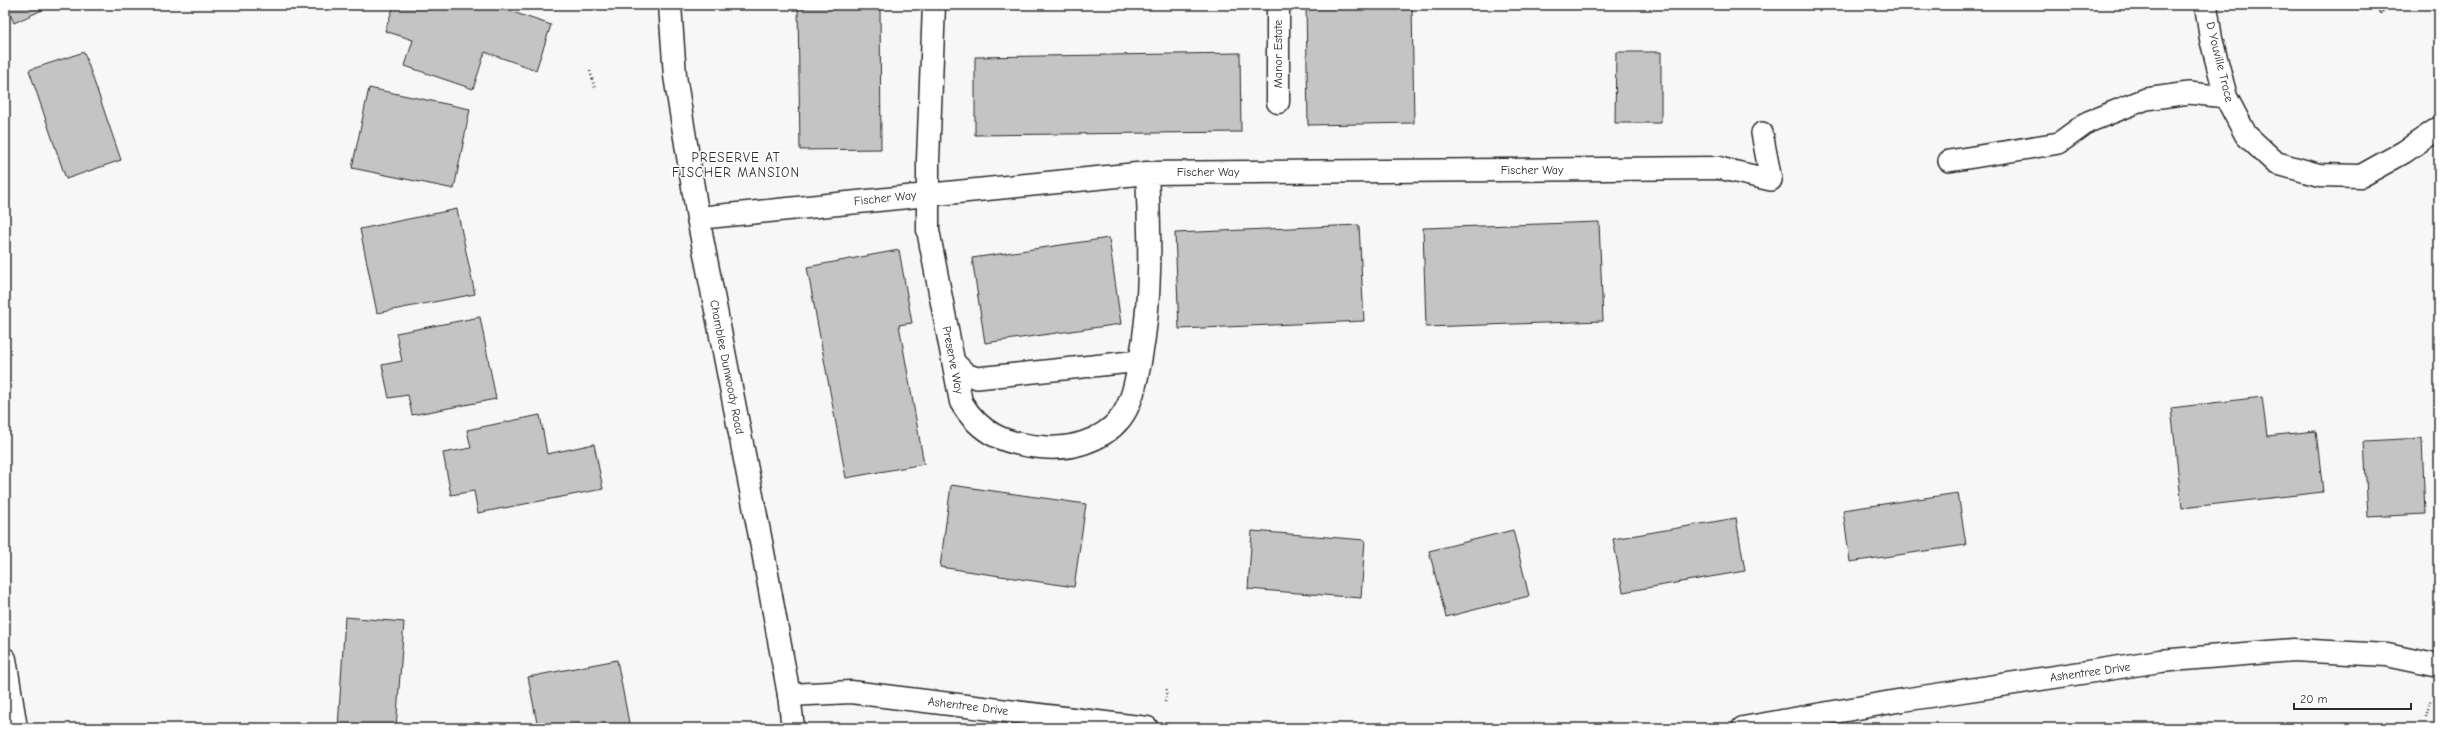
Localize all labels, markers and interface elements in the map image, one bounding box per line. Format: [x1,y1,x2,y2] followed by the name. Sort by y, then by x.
[1271,20,1285,88] street label: Manor Estate
[2203,20,2237,104] street label: D Youville Trace
[672,150,800,180] district label: PRESERVE AT FISCHER MANSION
[1501,163,1564,177] street label: Fischer Way
[1177,165,1240,179] street label: Fischer Way
[853,188,918,208] street label: Fischer Way
[707,299,747,435] street label: Chamblee Dunwoody Road
[940,325,967,396] street label: Preserve Way
[2049,659,2131,685] street label: Ashentree Drive
[2294,685,2411,711] scale bar
[2300,692,2328,706] text: 20 m
[927,694,1009,718] street label: Ashentree Drive

